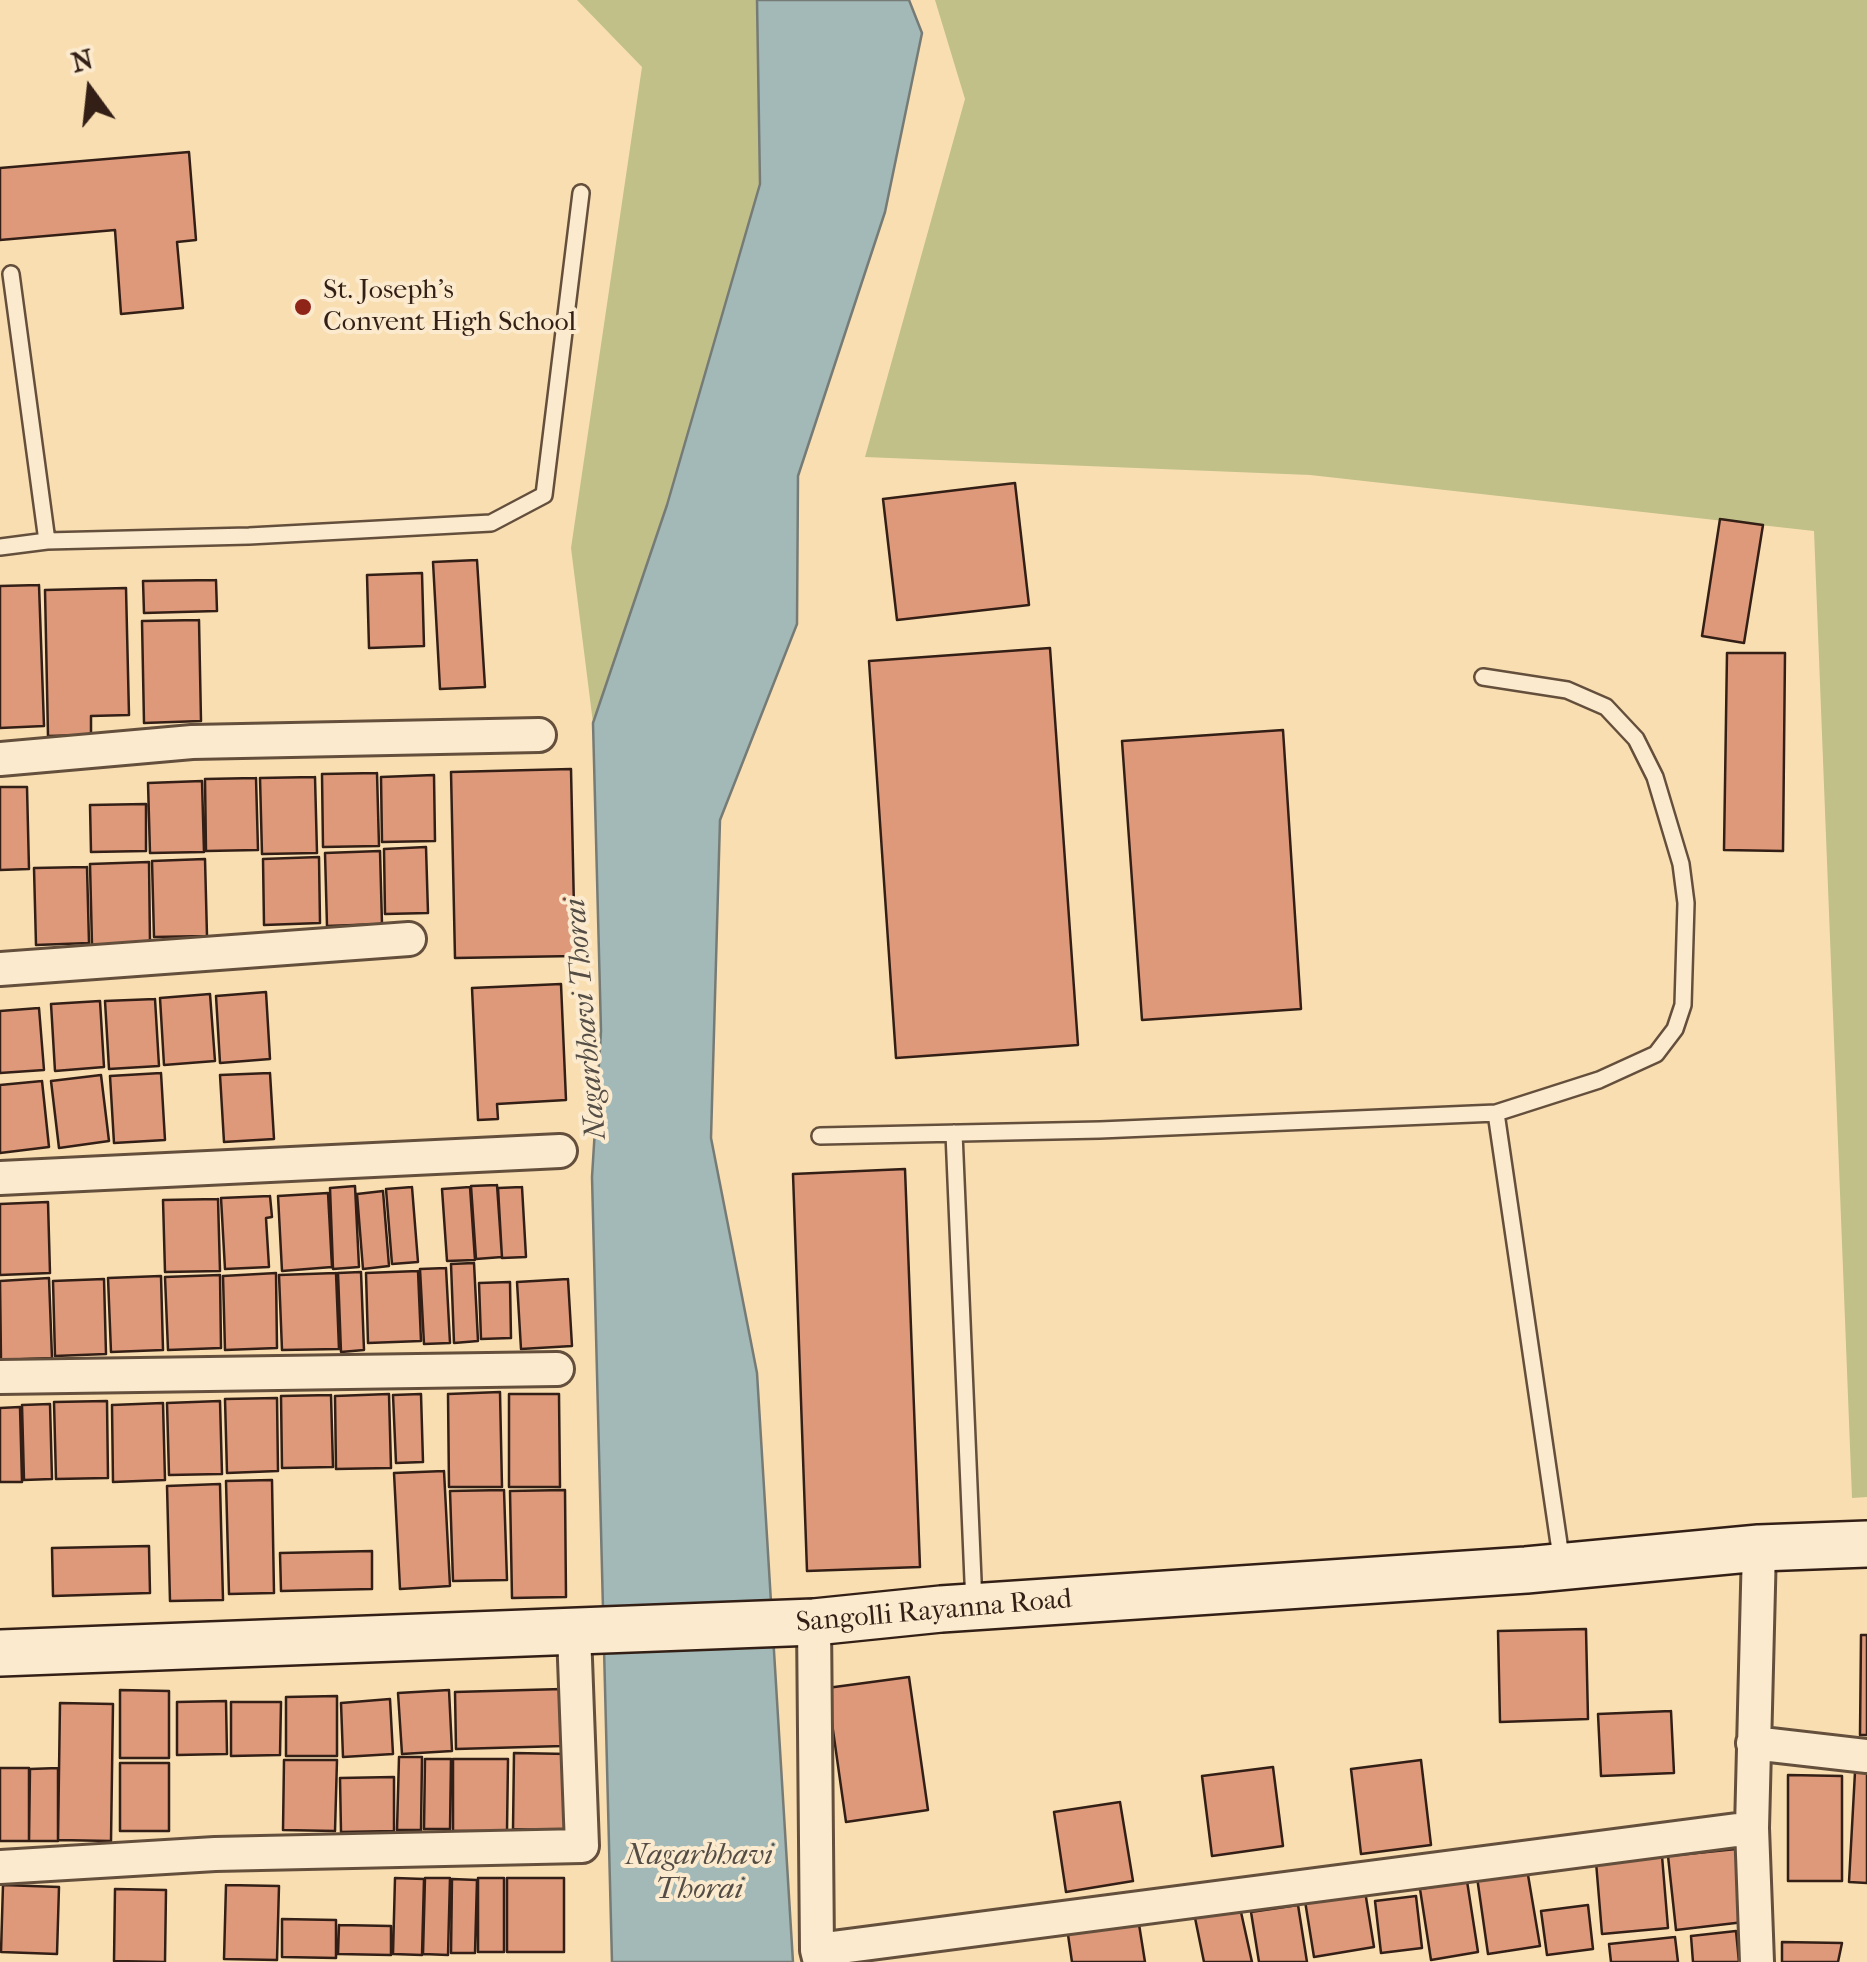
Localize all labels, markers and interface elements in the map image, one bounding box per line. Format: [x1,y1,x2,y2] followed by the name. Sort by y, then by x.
[40,40,140,140] north arrow
[68,42,97,79] text: N
[323,274,576,340] place label: St. Joseph's Convent High School
[292,296,314,318] marker: St. Joseph's Convent High School
[559,897,615,1141] water label: Nagarbhavi Thorai
[795,1583,1073,1641] street label: Sangolli Rayanna Road
[625,1839,773,1910] water label: Nagarbhavi Thorai

